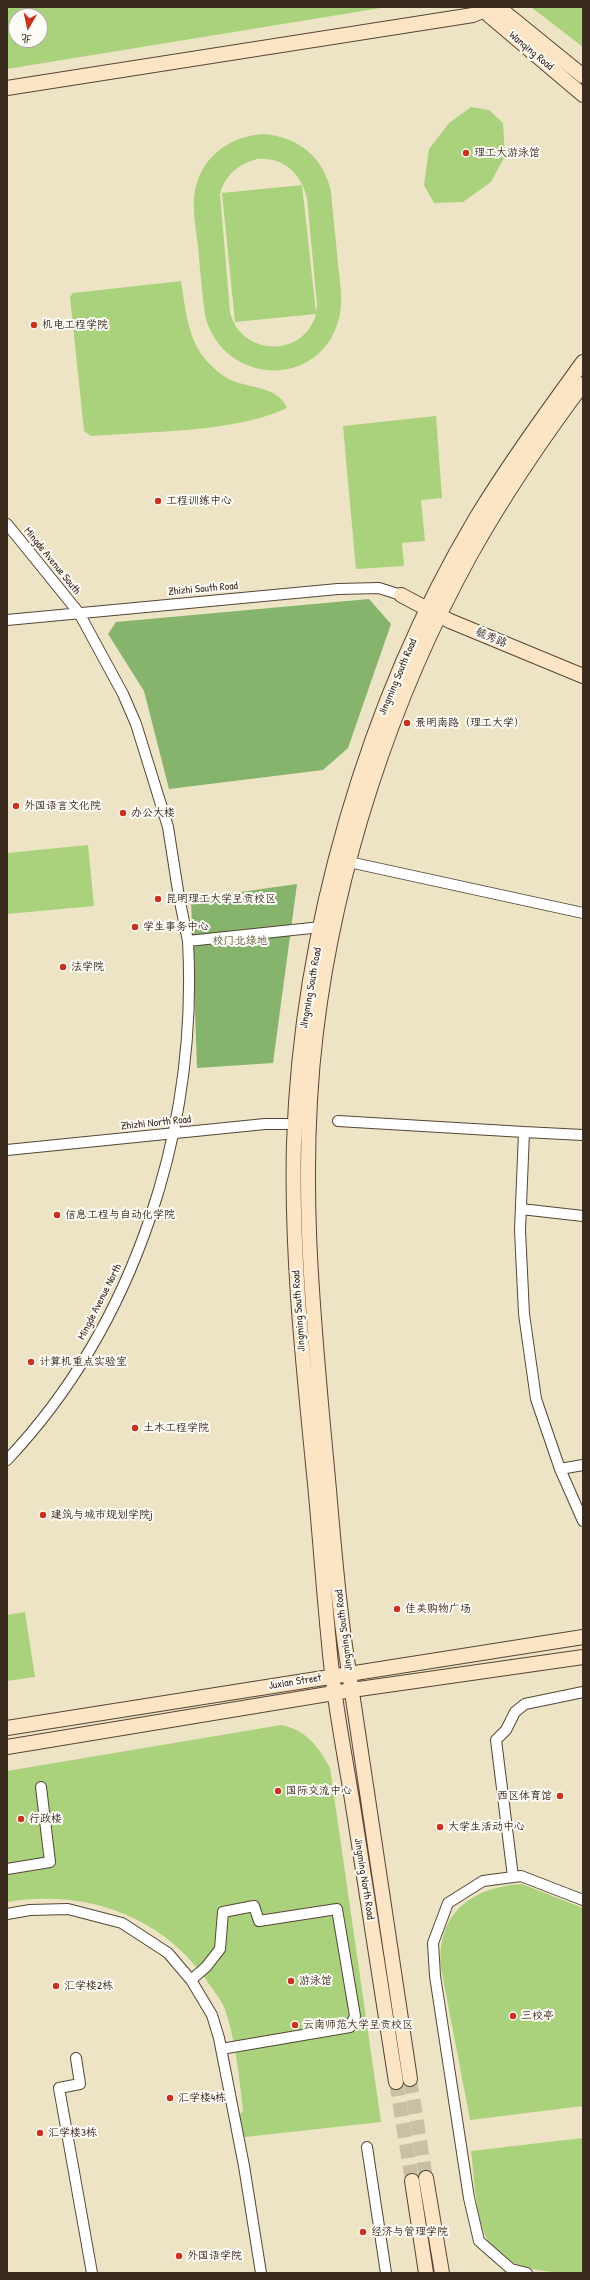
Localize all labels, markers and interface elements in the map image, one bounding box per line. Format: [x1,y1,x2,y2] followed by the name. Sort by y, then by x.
[8,8,48,48] north arrow
[506,29,556,73] street label: Wanqing Road
[20,31,33,47] text: 北
[474,146,540,160] place label: 理工大游泳馆
[461,148,471,158] marker: 理工大游泳馆
[42,318,108,332] place label: 机电工程学院
[29,320,39,330] marker: 机电工程学院
[166,494,232,508] place label: 工程训练中心
[153,496,163,506] marker: 工程训练中心
[21,525,83,597] street label: Mingde Avenue South
[168,579,238,599] street label: Zhizhi South Road
[473,625,509,651] street label: 毓秀路
[376,637,420,717] street label: Jingming South Road
[415,716,525,730] place label: 景明南路（理工大学）
[402,718,412,728] marker: 景明南路（理工大学）
[24,799,101,813] place label: 外国语言文化院
[11,801,21,811] marker: 外国语言文化院
[131,806,175,820] place label: 办公大楼
[118,808,128,818] marker: 办公大楼
[166,892,276,906] place label: 昆明理工大学呈贡校区
[153,894,163,904] marker: 昆明理工大学呈贡校区
[143,920,209,934] place label: 学生事务中心
[130,922,140,932] marker: 学生事务中心
[213,934,267,948] park label: 校门北绿地
[297,947,325,1029] street label: Jingming South Road
[71,960,104,974] place label: 法学院
[58,962,68,972] marker: 法学院
[120,1113,192,1133] street label: Zhizhi North Road
[65,1208,175,1222] place label: 信息工程与自动化学院
[52,1210,62,1220] marker: 信息工程与自动化学院
[75,1262,125,1342] street label: Mingde Avenue North
[290,1270,308,1352] street label: Jingming South Road
[39,1355,127,1369] place label: 计算机重点实验室
[26,1357,36,1367] marker: 计算机重点实验室
[143,1421,209,1435] place label: 土木工程学院
[130,1423,140,1433] marker: 土木工程学院
[51,1508,153,1522] place label: 建筑与城市规划学院j
[38,1510,48,1520] marker: 建筑与城市规划学院j
[332,1589,356,1671] street label: Jingming South Road
[405,1602,471,1616] place label: 佳美购物广场
[392,1604,402,1614] marker: 佳美购物广场
[268,1671,322,1693] street label: Juxian Street
[286,1784,352,1798] place label: 国际交流中心
[273,1786,283,1796] marker: 国际交流中心
[497,1789,552,1803] place label: 西区体育馆
[555,1791,565,1801] marker: 西区体育馆
[29,1812,62,1826] place label: 行政楼
[16,1814,26,1824] marker: 行政楼
[448,1820,525,1834] place label: 大学生活动中心
[435,1822,445,1832] marker: 大学生活动中心
[351,1837,377,1921] street label: Jingming North Road
[299,1974,332,1988] place label: 游泳馆
[286,1976,296,1986] marker: 游泳馆
[64,1979,113,1993] place label: 汇学楼2栋
[51,1981,61,1991] marker: 汇学楼2栋
[521,2009,554,2023] place label: 三校亭
[508,2011,518,2021] marker: 三校亭
[303,2018,413,2032] place label: 云南师范大学呈贡校区
[290,2020,300,2030] marker: 云南师范大学呈贡校区
[178,2091,226,2105] place label: 汇学楼4栋
[165,2093,175,2103] marker: 汇学楼4栋
[48,2126,97,2140] place label: 汇学楼3栋
[35,2128,45,2138] marker: 汇学楼3栋
[371,2225,448,2239] place label: 经济与管理学院
[358,2227,368,2237] marker: 经济与管理学院
[187,2249,242,2263] place label: 外国语学院
[174,2251,184,2261] marker: 外国语学院

